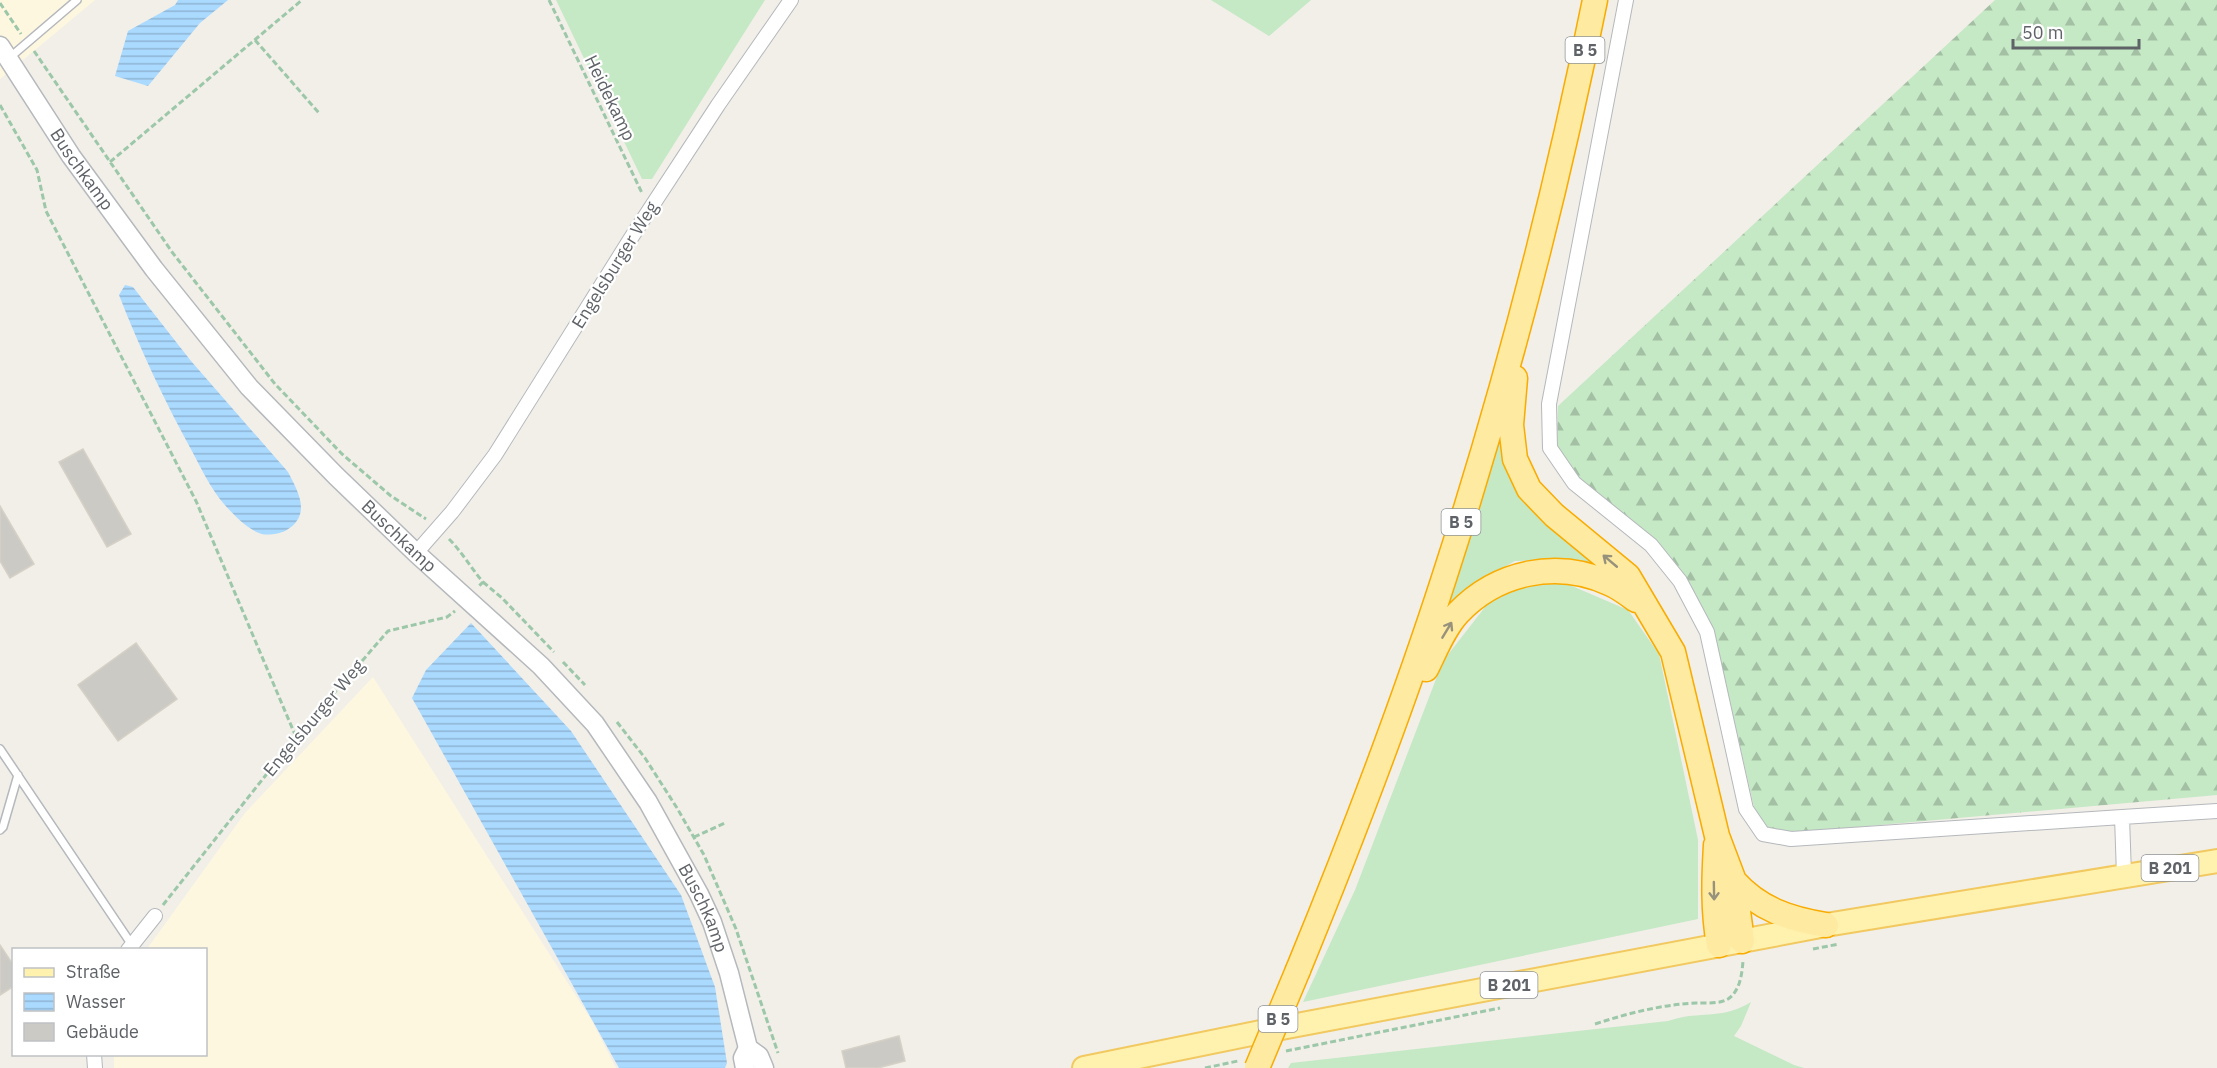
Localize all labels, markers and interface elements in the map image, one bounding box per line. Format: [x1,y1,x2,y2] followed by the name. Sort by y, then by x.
[2013,12,2139,50] scale bar
[2022,21,2064,44] text: 50 m
[1566,37,1604,63] road number: B 5
[580,51,641,144] street label: Heidekamp
[45,124,119,215] street label: Buschkamp
[566,196,663,333] street label: Engelsburger Weg
[357,495,441,577] street label: Buschkamp
[1442,509,1480,535] road number: B 5
[1602,555,1618,568] one-way arrow
[1441,622,1453,639] one-way arrow
[258,654,370,781] street label: Engelsburger Weg
[2142,855,2198,881] road number: B 201
[673,859,733,955] street label: Buschkamp
[1708,880,1719,900] one-way arrow
[12,948,207,1056] legend
[66,960,120,983] text: Straße
[1480,972,1538,998] road number: B 201
[66,990,126,1013] text: Wasser
[1258,1006,1298,1032] road number: B 5
[66,1020,139,1043] text: Gebäude

